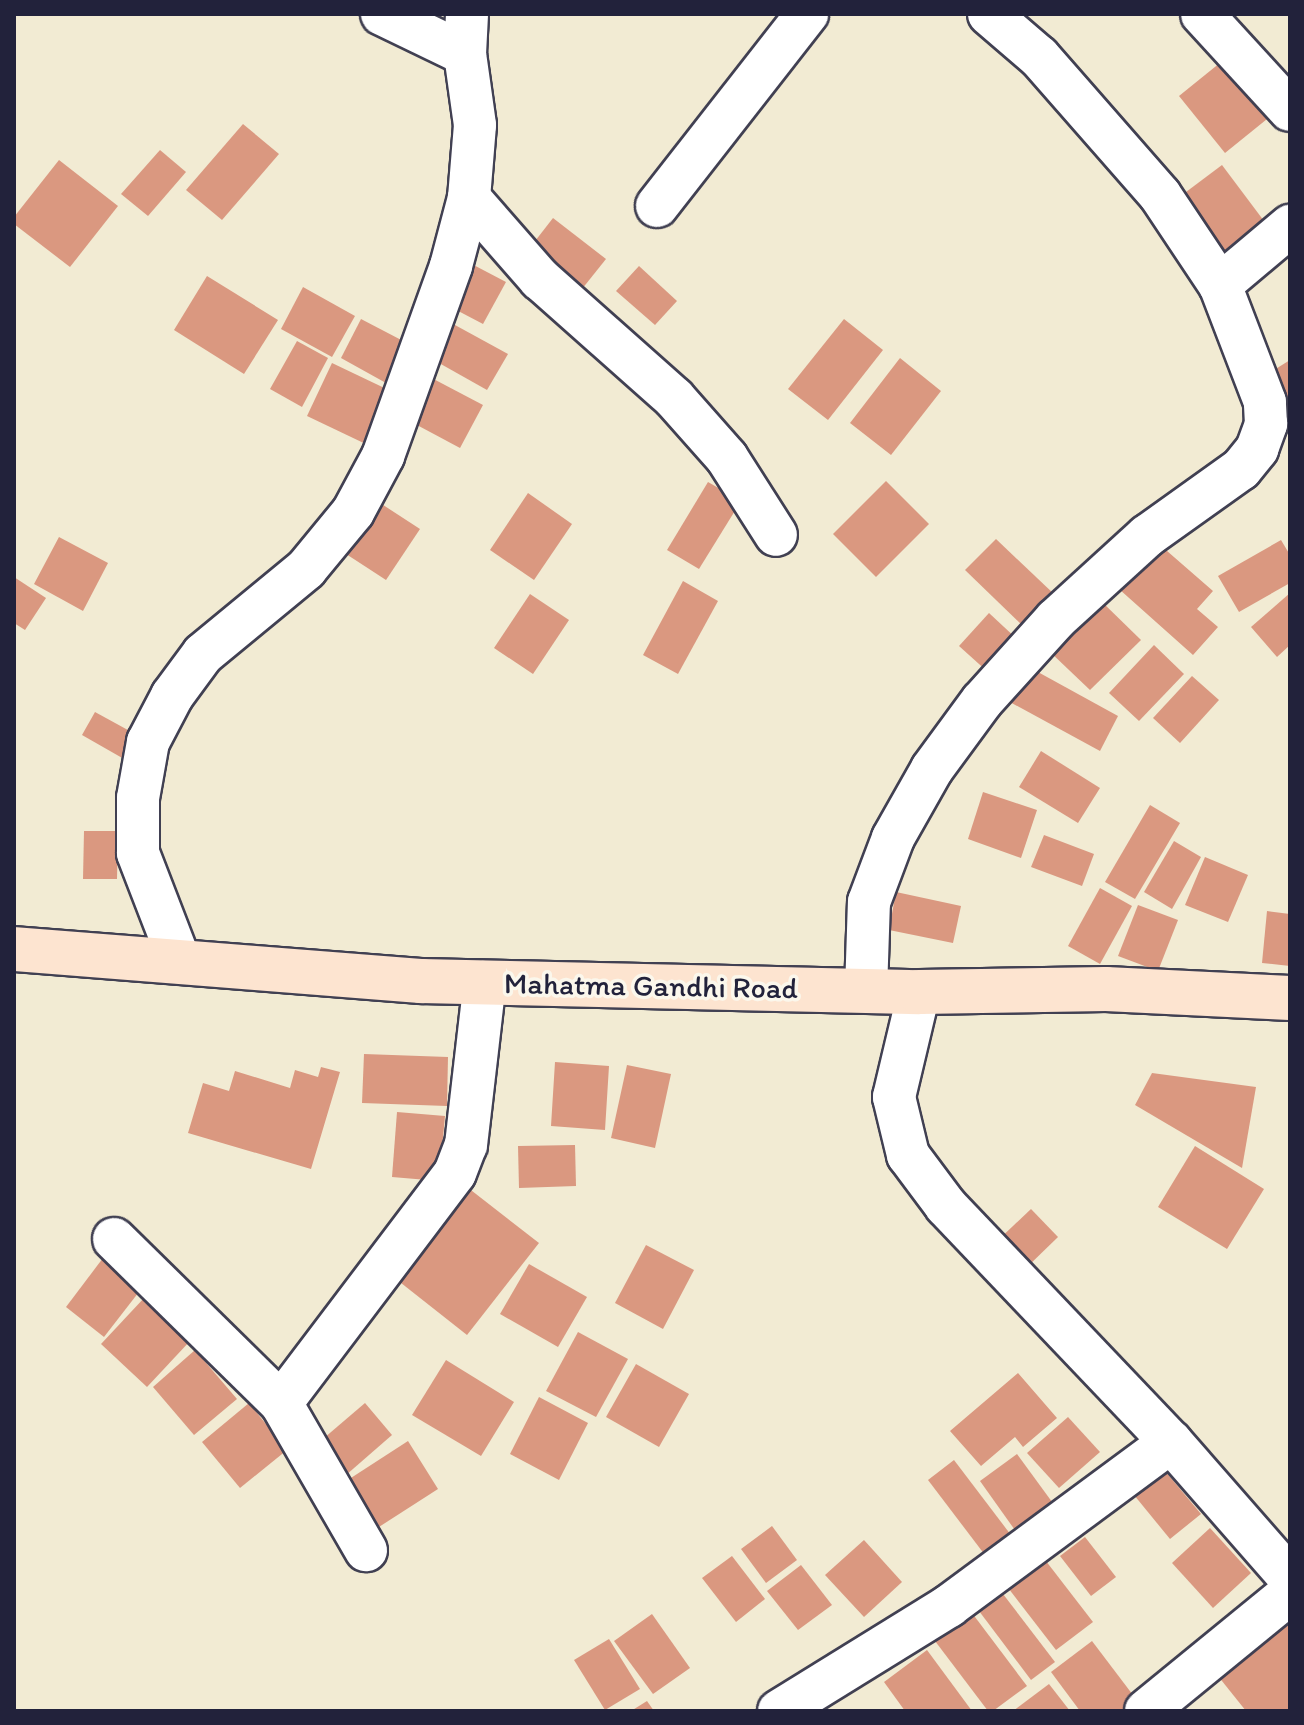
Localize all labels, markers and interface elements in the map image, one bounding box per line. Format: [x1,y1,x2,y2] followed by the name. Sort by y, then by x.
[504,965,798,1007] street label: Mahatma Gandhi Road

